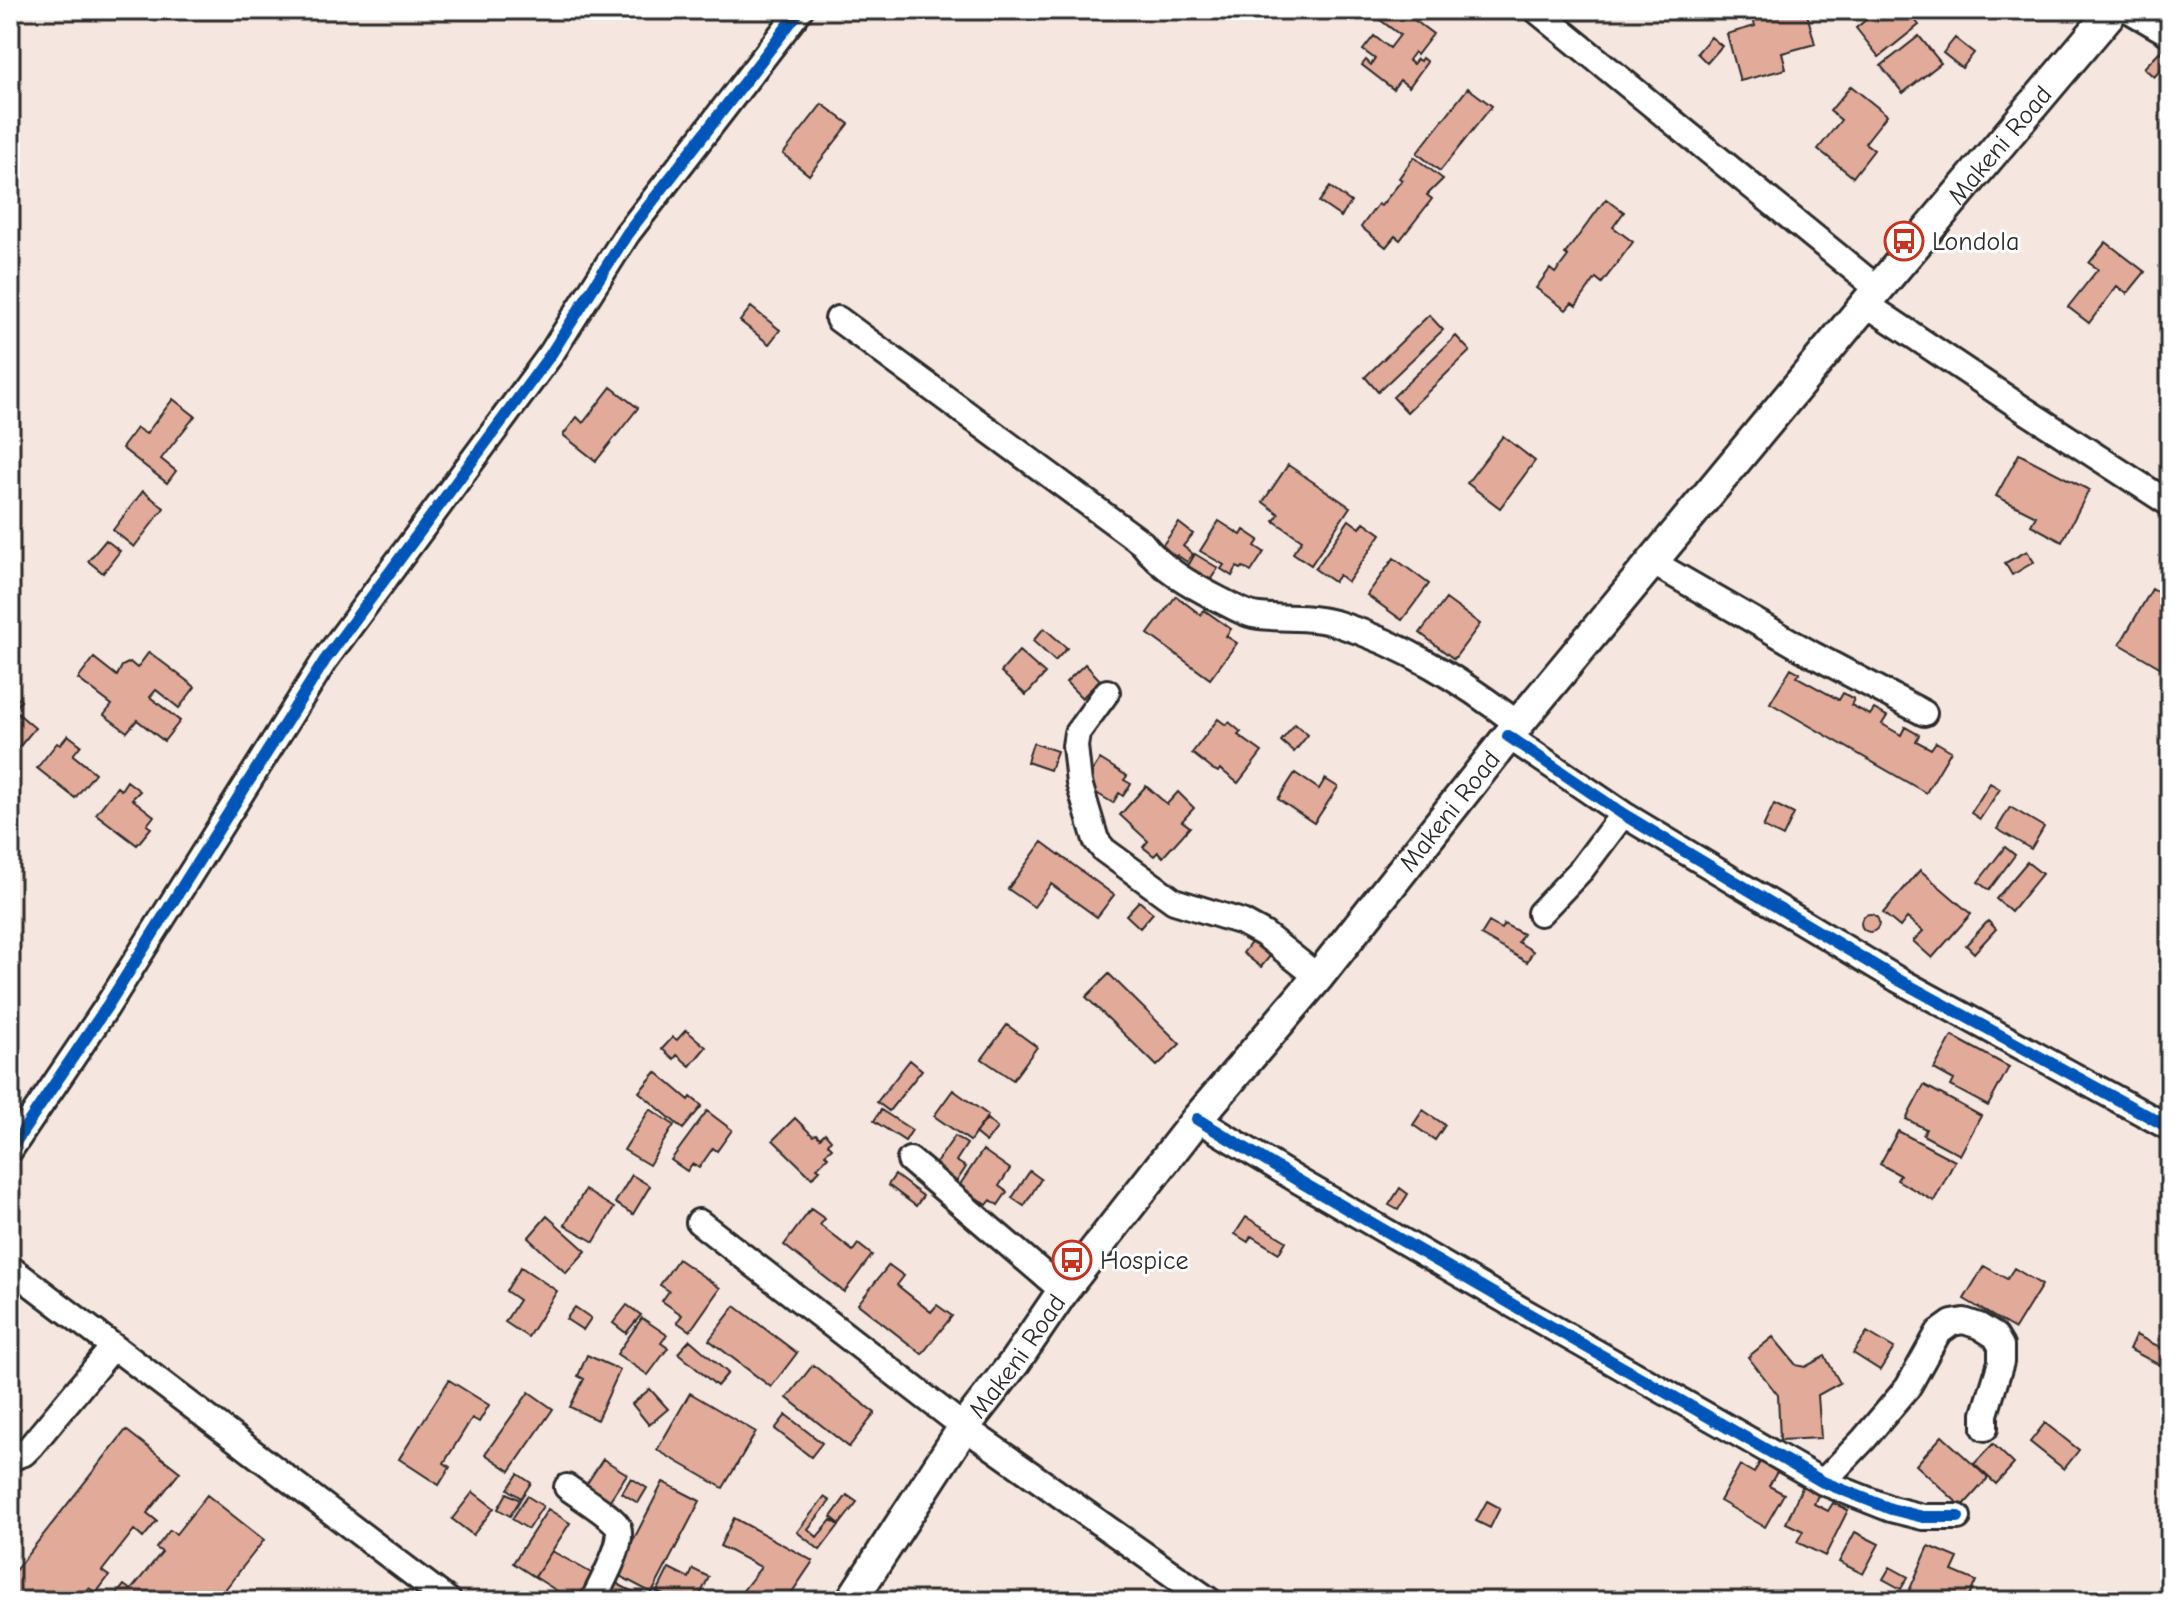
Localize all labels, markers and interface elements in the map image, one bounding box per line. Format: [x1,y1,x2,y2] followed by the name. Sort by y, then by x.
[1942,80,2059,211] street label: Makeni Road
[1883,220,1925,262] bus stop icon: Londola
[1932,227,2019,257] place label: Londola
[1393,745,1507,878] street label: Makeni Road
[1051,1239,1093,1281] bus stop icon: Hospice
[1100,1246,1188,1276] place label: Hospice
[963,1289,1072,1424] street label: Makeni Road

